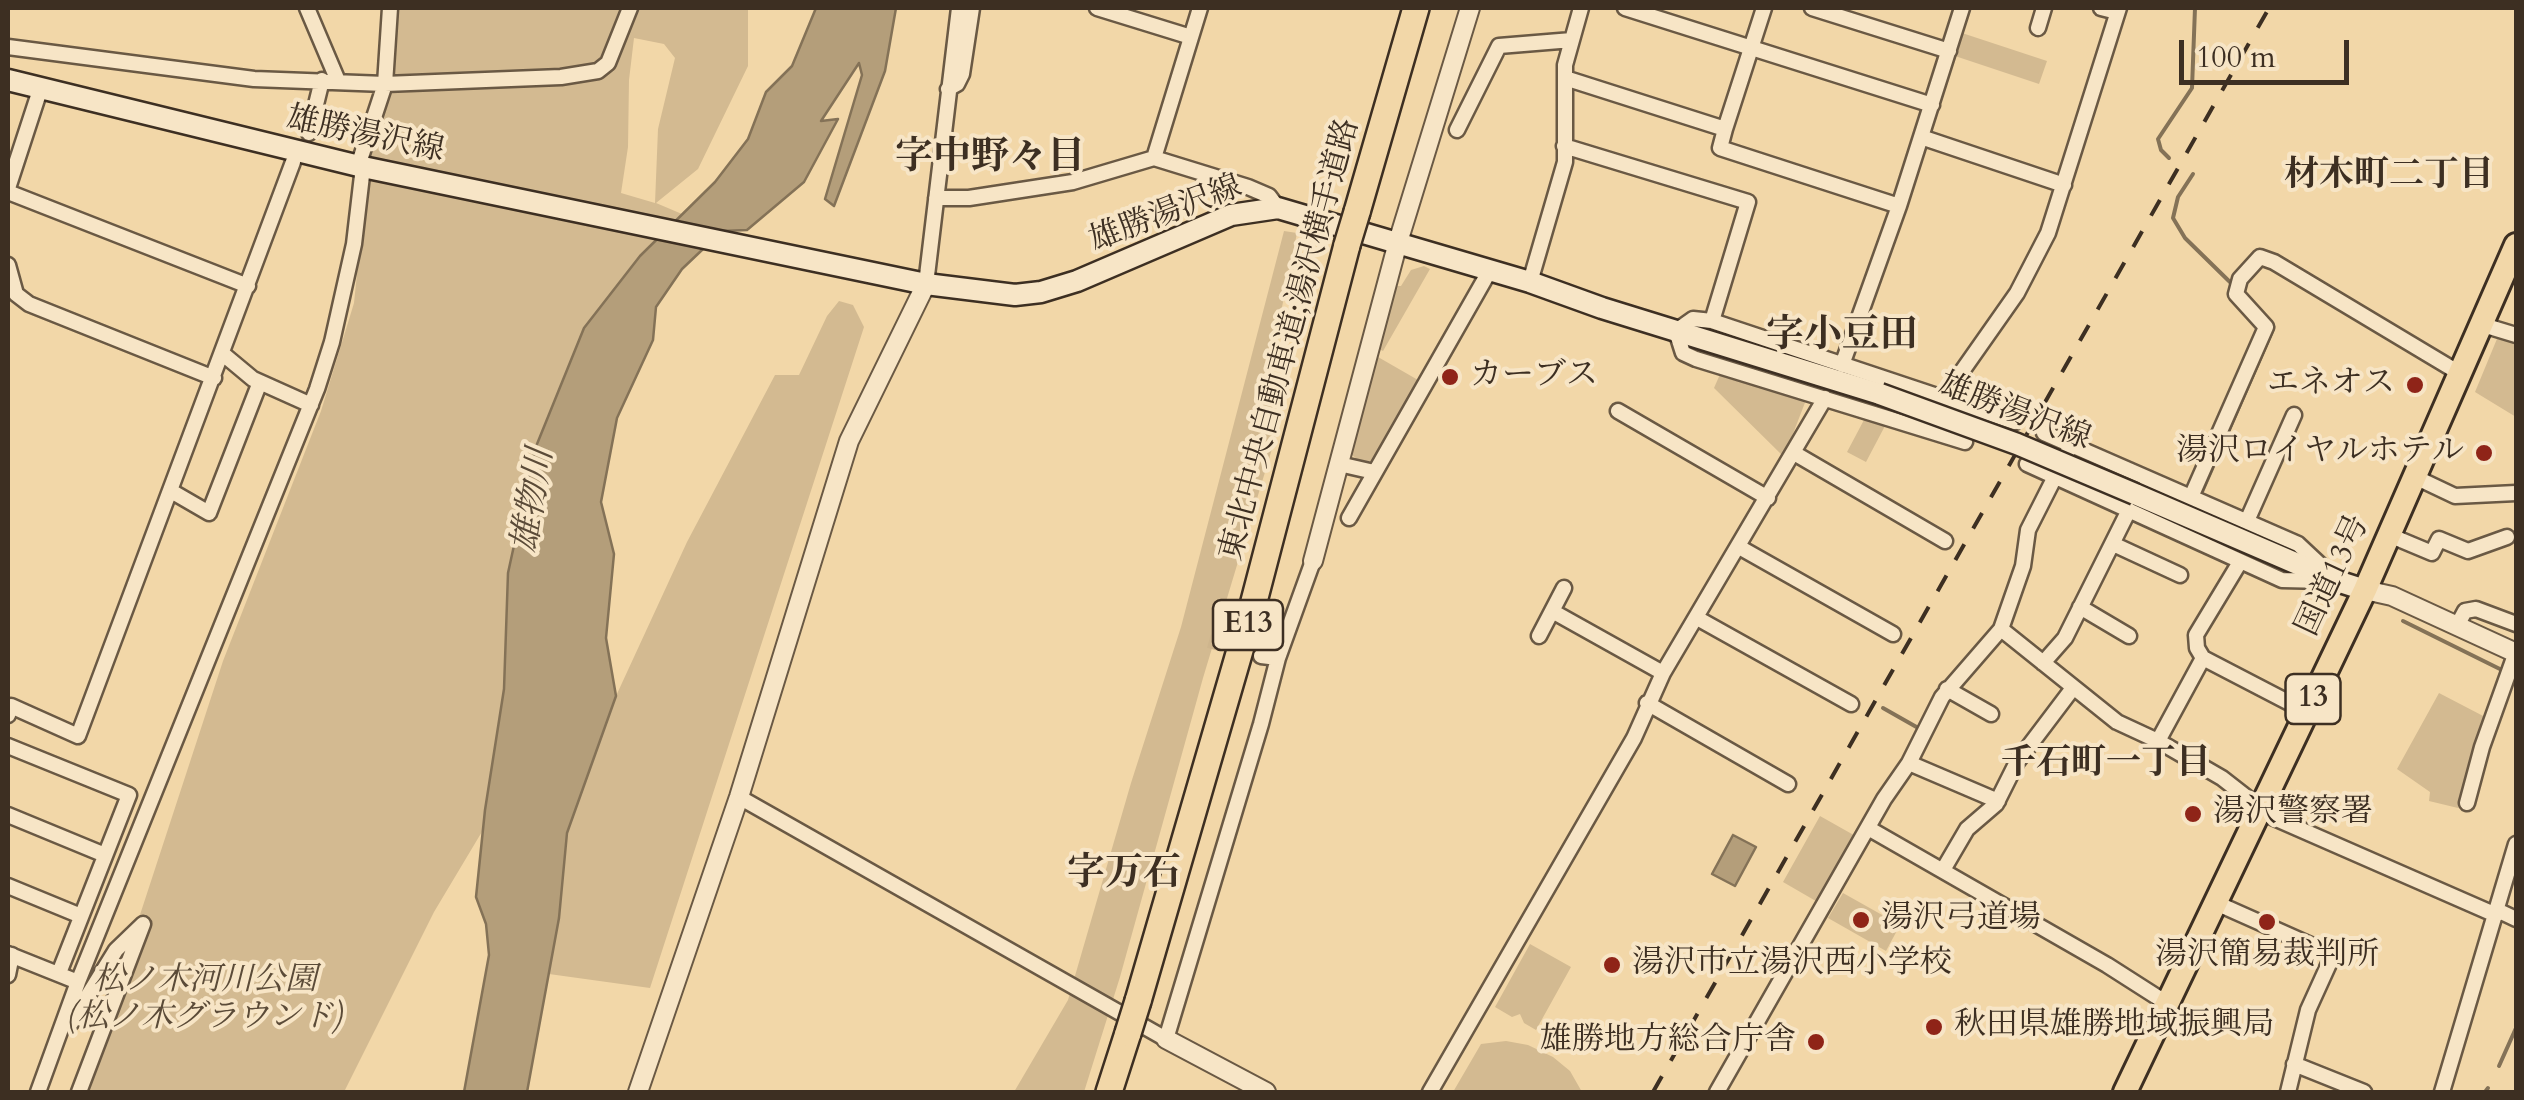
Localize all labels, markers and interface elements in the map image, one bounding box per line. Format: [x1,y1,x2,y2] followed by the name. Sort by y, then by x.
[2184,20,2354,82] scale bar
[2196,37,2276,78] text: 100 m
[283,101,447,171] street label: 雄勝湯沢線
[1213,115,1369,565] street label: 東北中央自動車道;湯沢横手道路
[895,136,1085,182] district label: 字中野々目
[2284,156,2494,198] district label: 材木町二丁目
[1084,168,1248,262] street label: 雄勝湯沢線
[1766,314,1918,360] district label: 字小豆田
[1470,358,1598,396] place label: カーブス
[1439,366,1461,388] marker: カーブス
[1932,366,2096,460] street label: 雄勝湯沢線
[2267,366,2395,404] place label: エネオス
[2404,374,2426,396] marker: エネオス
[2176,434,2464,472] place label: 湯沢ロイヤルホテル
[2473,442,2495,464] marker: 湯沢ロイヤルホテル
[506,446,564,556] water label: 雄物川
[2289,510,2379,642] street label: 国道13号
[1213,600,1283,650] road number: E13
[2286,674,2340,724] road number: 13
[2001,744,2211,786] district label: 千石町一丁目
[2213,795,2373,833] place label: 湯沢警察署
[2182,803,2204,825] marker: 湯沢警察署
[1067,852,1181,898] district label: 字万石
[1881,901,2041,939] place label: 湯沢弓道場
[1850,909,1872,931] marker: 湯沢弓道場
[2256,911,2278,933] marker: 湯沢簡易裁判所
[2155,938,2379,976] place label: 湯沢簡易裁判所
[1632,946,1952,984] place label: 湯沢市立湯沢西小学校
[1601,954,1623,976] marker: 湯沢市立湯沢西小学校
[66,963,344,1038] park label: 松ノ木河川公園 (松ノ木グラウンド)
[1954,1008,2274,1046] place label: 秋田県雄勝地域振興局
[1923,1016,1945,1038] marker: 秋田県雄勝地域振興局
[1540,1023,1796,1061] place label: 雄勝地方総合庁舎
[1805,1031,1827,1053] marker: 雄勝地方総合庁舎

